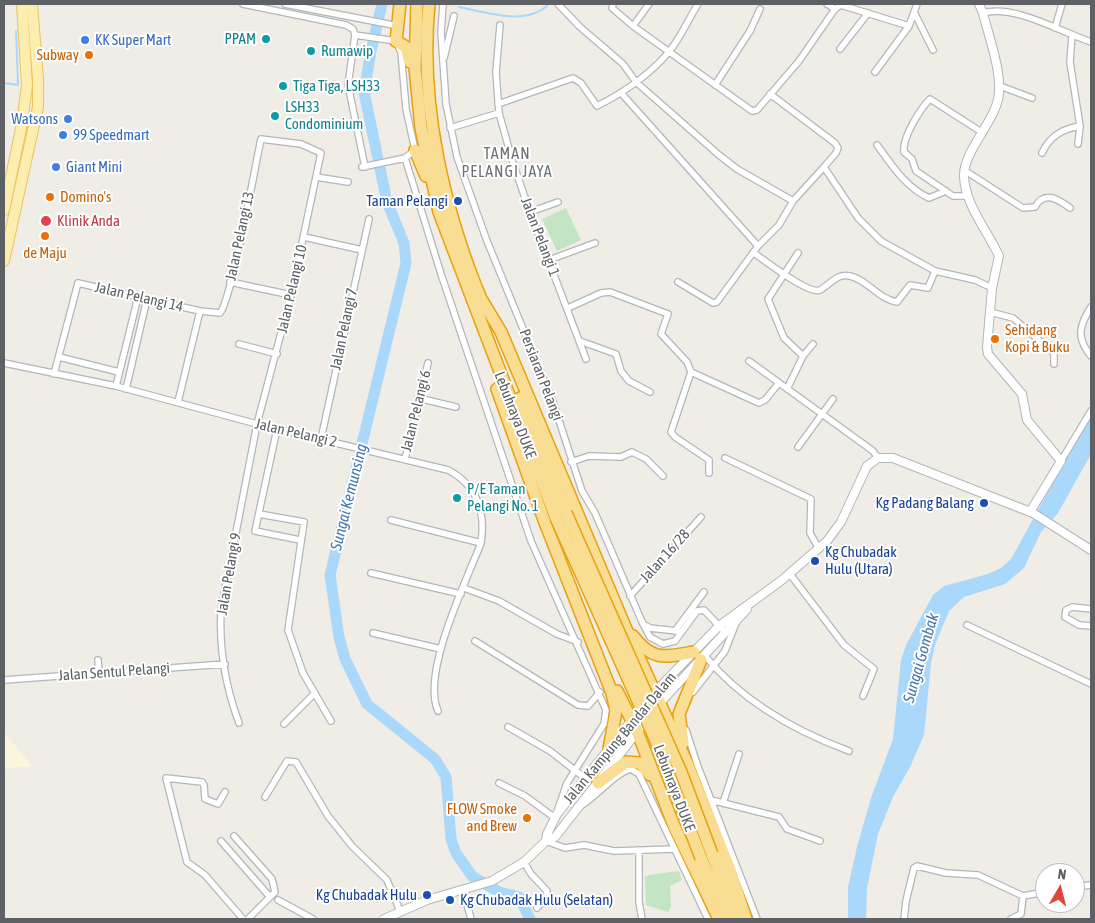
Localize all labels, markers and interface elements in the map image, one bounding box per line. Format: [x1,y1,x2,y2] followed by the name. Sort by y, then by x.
[225,30,256,48] place label: PPAM
[95,31,171,49] place label: KK Super Mart
[260,33,272,45] marker: PPAM
[79,34,91,46] marker: KK Super Mart
[321,42,373,60] place label: Rumawip
[305,45,317,57] marker: Rumawip
[37,46,79,64] place label: Subway
[83,49,95,61] marker: Subway
[293,77,380,95] place label: Tiga Tiga, LSH33
[277,80,289,92] marker: Tiga Tiga, LSH33
[285,98,363,133] place label: LSH33 Condominium
[11,110,58,128] place label: Watsons
[269,110,281,122] marker: LSH33 Condominium
[62,113,74,125] marker: Watsons
[73,126,150,144] place label: 99 Speedmart
[57,129,69,141] marker: 99 Speedmart
[460,144,554,182] district label: TAMAN PELANGI JAYA
[66,158,122,176] place label: Giant Mini
[50,161,62,173] marker: Giant Mini
[60,188,111,206] place label: Domino's
[222,190,258,282] street label: Jalan Pelangi 13
[44,191,56,203] marker: Domino's
[366,192,448,210] place label: Taman Pelangi
[452,195,464,207] marker: Taman Pelangi
[517,195,563,279] street label: Jalan Pelangi 1
[57,212,120,230] place label: Klinik Anda
[39,214,53,228] marker: Klinik Anda
[39,230,51,242] marker: de Maju
[273,243,311,335] street label: Jalan Pelangi 10
[23,244,67,262] place label: de Maju
[93,278,185,316] street label: Jalan Pelangi 14
[327,286,361,372] street label: Jalan Pelangi 7
[1005,321,1070,356] place label: Sehidang Kopi & Buku
[515,327,567,423] street label: Persiaran Pelangi
[989,333,1001,345] marker: Sehidang Kopi & Buku
[397,368,435,454] street label: Jalan Pelangi 6
[490,369,540,461] street label: Lebuhraya DUKE
[253,415,339,451] street label: Jalan Pelangi 2
[326,442,372,552] water label: Sungai Kemunsing
[467,480,539,515] place label: P/E Taman Pelangi No. 1
[451,492,463,504] marker: P/E Taman Pelangi No. 1
[875,494,974,512] place label: Kg Padang Balang
[978,497,990,509] marker: Kg Padang Balang
[636,526,694,586] street label: Jalan 16/28
[213,531,245,617] street label: Jalan Pelangi 9
[825,543,897,578] place label: Kg Chubadak Hulu (Utara)
[809,555,821,567] marker: Kg Chubadak Hulu (Utara)
[899,611,943,705] water label: Sungai Gombak
[57,659,171,685] street label: Jalan Sentul Pelangi
[560,669,680,807] street label: Jalan Kampung Bandar Dalam
[649,742,699,834] street label: Lebuhraya DUKE
[447,800,517,835] place label: FLOW Smoke and Brew
[521,812,533,824] marker: FLOW Smoke and Brew
[1035,863,1085,913] north arrow
[1057,866,1067,883] text: N
[316,886,417,904] place label: Kg Chubadak Hulu
[421,889,433,901] marker: Kg Chubadak Hulu
[460,891,613,909] place label: Kg Chubadak Hulu (Selatan)
[444,894,456,906] marker: Kg Chubadak Hulu (Selatan)

